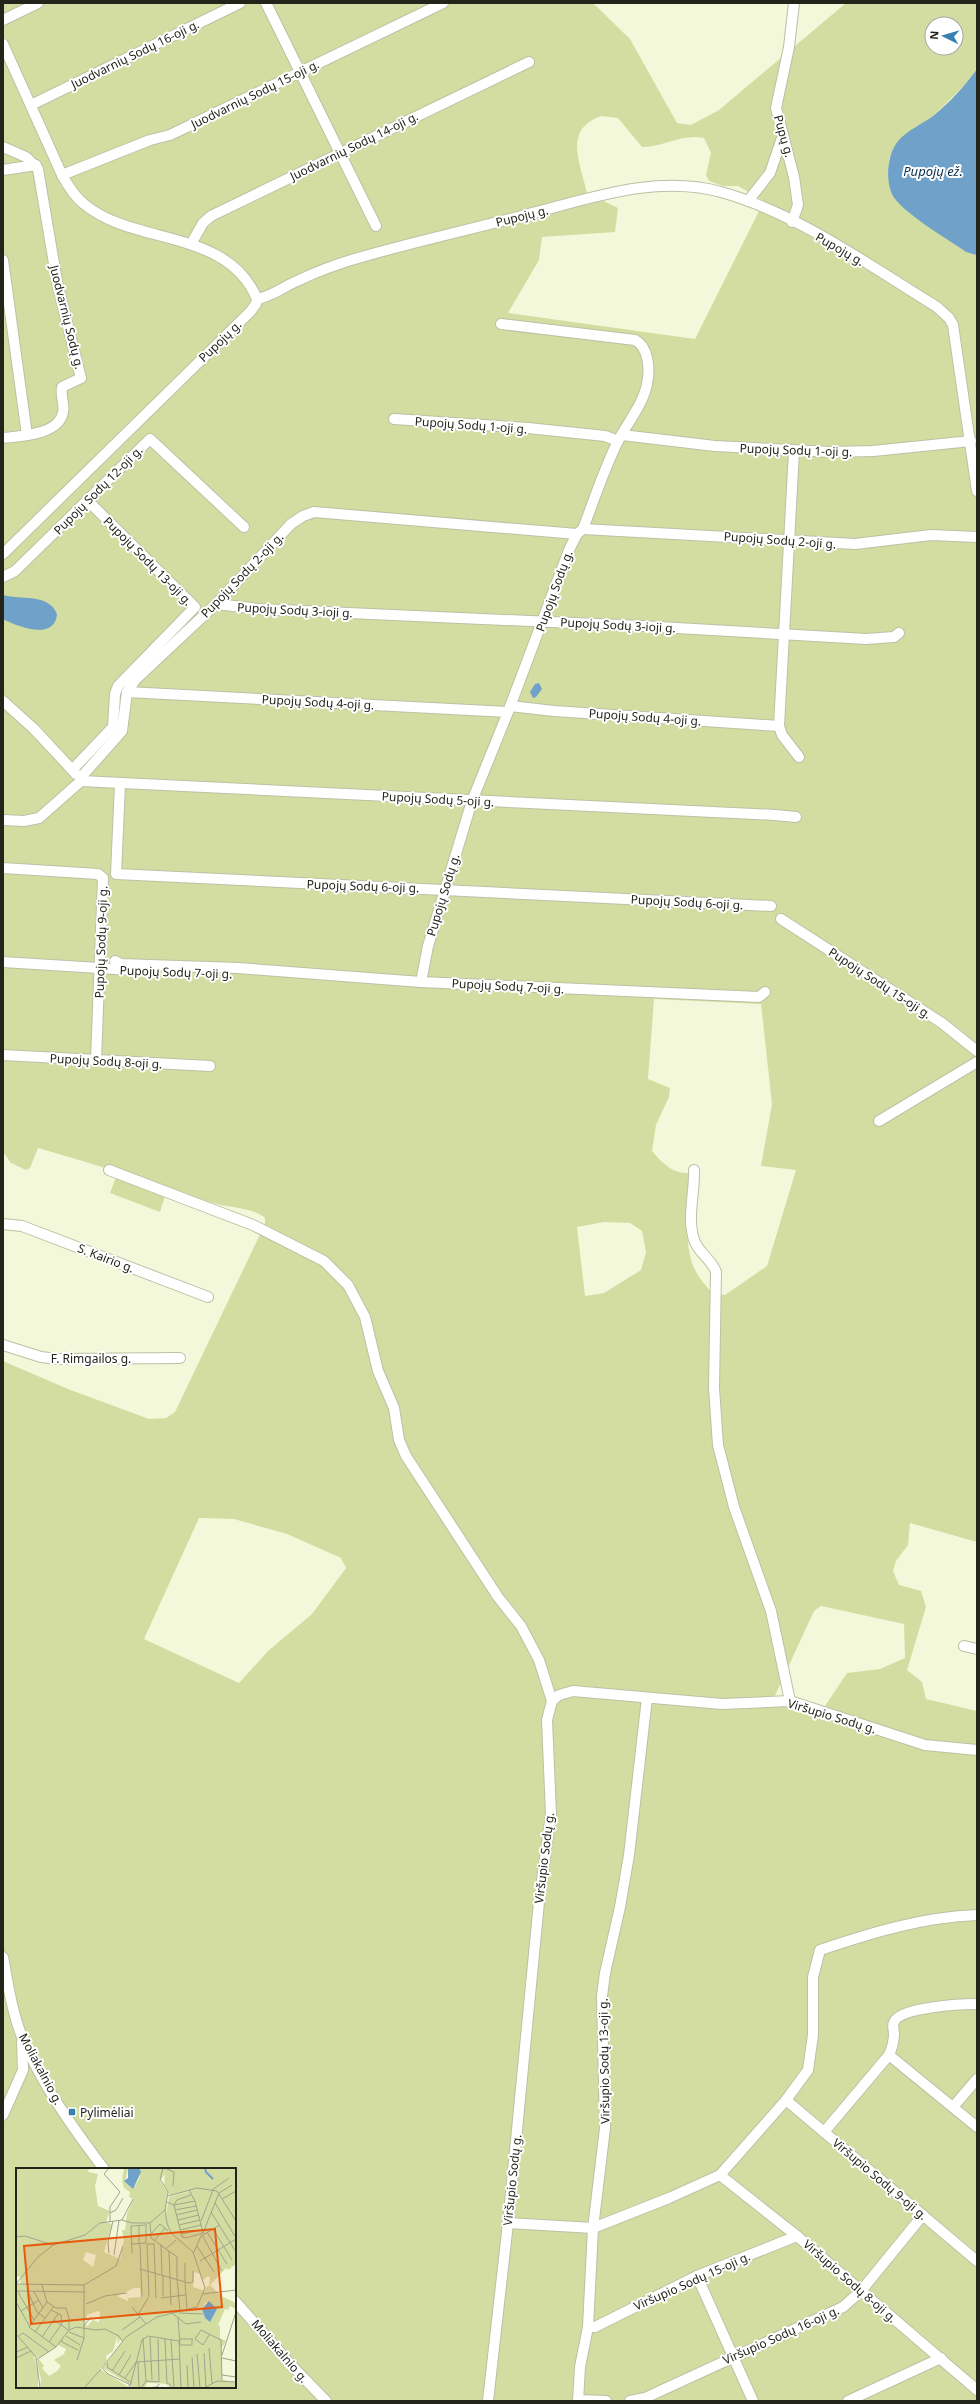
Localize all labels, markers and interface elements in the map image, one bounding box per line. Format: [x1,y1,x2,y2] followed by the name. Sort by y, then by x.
[67,16,202,93] street label: Juodvarnių Sodų 16-oji g.
[924,16,964,56] north arrow
[926,30,941,40] text: N
[187,56,322,133] street label: Juodvarnių Sodų 15-oji g.
[286,108,421,185] street label: Juodvarnių Sodų 14-oji g.
[770,113,798,159] street label: Pupų g.
[903,162,963,180] water label: Pupojų ež.
[494,201,550,231] street label: Pupojų g.
[813,228,867,270] street label: Pupojų g.
[46,262,88,371] street label: Juodvarnių Sodų g.
[195,316,245,366] street label: Pupojų g.
[414,413,528,437] street label: Pupojų Sodų 1-oji g.
[739,440,853,460] street label: Pupojų Sodų 1-oji g.
[50,442,146,538] street label: Pupojų Sodų 12-oji g.
[100,513,196,609] street label: Pupojų Sodų 13-oji g.
[723,528,837,552] street label: Pupojų Sodų 2-oji g.
[197,529,287,621] street label: Pupojų Sodų 2-oji g.
[531,548,577,634] street label: Pupojų Sodų g.
[237,598,353,622] street label: Pupojų Sodų 3-ioji g.
[560,613,676,637] street label: Pupojų Sodų 3-ioji g.
[261,691,375,713] street label: Pupojų Sodų 4-oji g.
[588,705,702,729] street label: Pupojų Sodų 4-oji g.
[381,788,495,810] street label: Pupojų Sodų 5-oji g.
[422,852,464,938] street label: Pupojų Sodų g.
[306,876,420,896] street label: Pupojų Sodų 6-oji g.
[91,885,111,999] street label: Pupojų Sodų 9-oji g.
[630,891,744,913] street label: Pupojų Sodų 6-oji g.
[825,943,935,1023] street label: Pupojų Sodų 15-oji g.
[119,962,233,982] street label: Pupojų Sodų 7-oji g.
[451,975,565,997] street label: Pupojų Sodų 7-oji g.
[49,1050,163,1072] street label: Pupojų Sodų 8-oji g.
[75,1239,137,1277] street label: S. Kairio g.
[51,1350,131,1367] street label: F. Rimgailos g.
[786,1694,878,1738] street label: Viršupio Sodų g.
[530,1811,558,1905] street label: Viršupio Sodų g.
[594,1998,614,2124] street label: Viršupio Sodų 13-oji g.
[15,2030,67,2108] street label: Moliakalnio g.
[80,2104,134,2121] place label: Pylimėliai
[67,2107,77,2117] marker: Pylimėliai
[499,2134,525,2226] street label: Viršupio Sodų g.
[829,2134,931,2224] street label: Viršupio Sodų 9-oji g.
[16,2168,236,2388] inset map
[800,2236,900,2326] street label: Viršupio Sodų 8-oji g.
[631,2248,753,2314] street label: Viršupio Sodų 15-oji g.
[720,2302,842,2368] street label: Viršupio Sodų 16-oji g.
[248,2316,312,2386] street label: Moliakalnio g.

